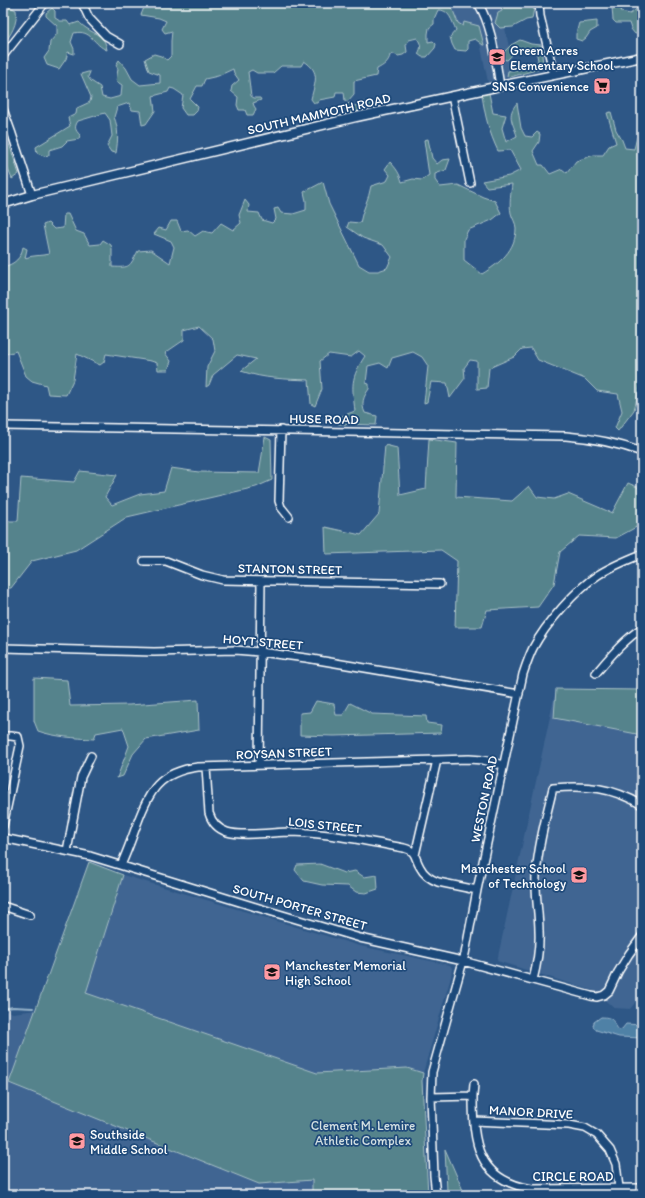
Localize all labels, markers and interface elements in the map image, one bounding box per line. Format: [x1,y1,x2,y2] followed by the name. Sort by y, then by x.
[510,43,614,73] place label: Green Acres Elementary School
[487,47,507,67] school or university icon: Green Acres Elementary School
[592,76,612,96] supermarket icon: SNS Convenience
[492,79,589,94] place label: SNS Convenience
[246,90,392,138] street label: SOUTH MAMMOTH ROAD
[289,411,359,427] street label: HUSE ROAD
[238,561,343,577] street label: STANTON STREET
[222,631,304,653] street label: HOYT STREET
[236,744,333,762] street label: ROYSAN STREET
[467,754,501,844] street label: WESTON ROAD
[288,814,363,836] street label: LOIS STREET
[461,861,566,891] place label: Manchester School of Technology
[569,865,589,885] school or university icon: Manchester School of Technology
[231,881,370,934] street label: SOUTH PORTER STREET
[285,958,406,988] place label: Manchester Memorial High School
[262,962,282,982] school or university icon: Manchester Memorial High School
[489,1102,573,1122] street label: MANOR DRIVE
[311,1118,415,1148] park label: Clement M. Lemire Athletic Complex
[90,1127,168,1157] place label: Southside Middle School
[67,1131,87,1151] school or university icon: Southside Middle School
[533,1169,614,1184] street label: CIRCLE ROAD

